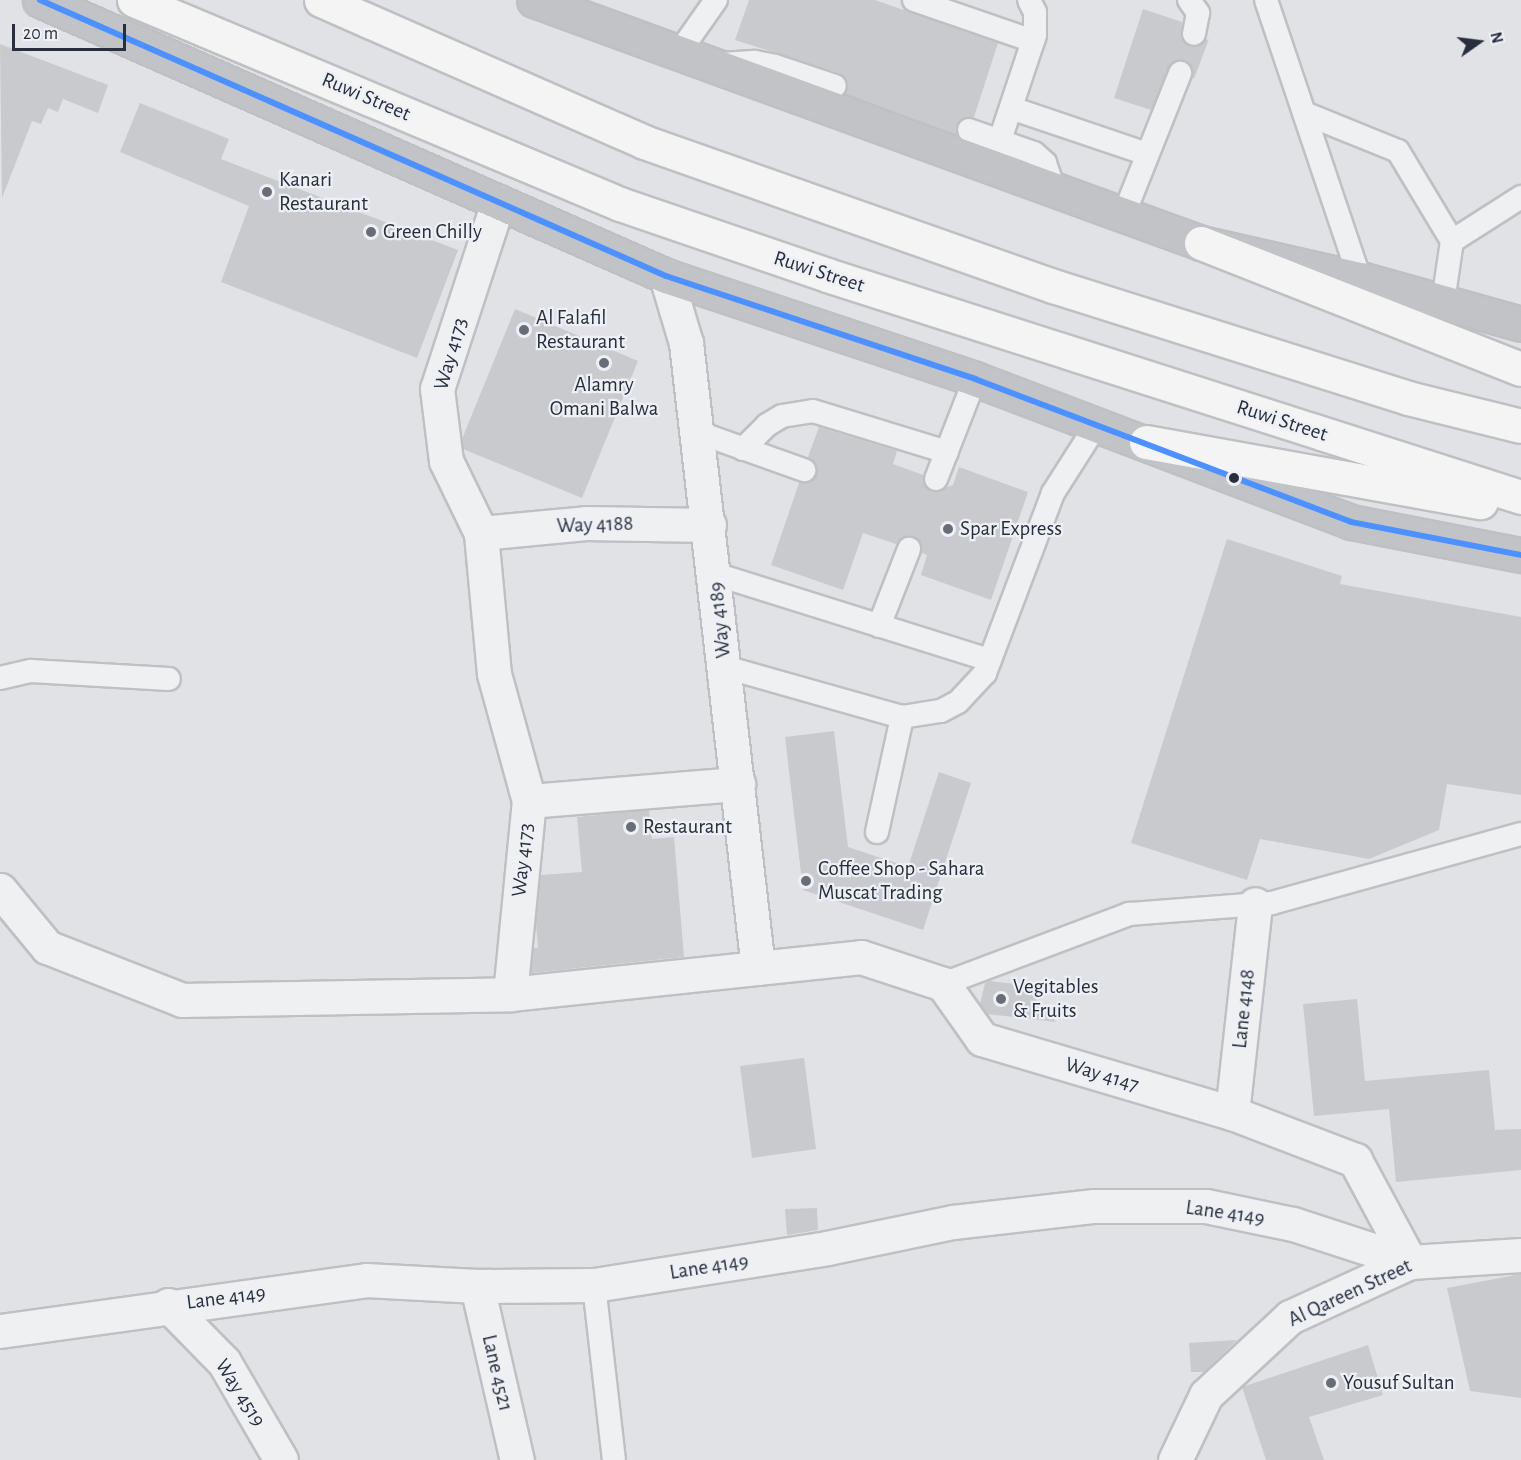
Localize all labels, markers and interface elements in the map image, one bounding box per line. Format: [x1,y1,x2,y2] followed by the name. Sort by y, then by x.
[15,12,129,50] scale bar
[1449,12,1509,72] north arrow
[23,25,58,43] text: 20 m
[1487,30,1506,45] text: N
[318,67,414,127] street label: Ruwi Street
[279,167,368,217] place label: Kanari Restaurant
[260,185,274,199] marker: Kanari Restaurant
[383,219,482,245] place label: Green Chilly
[364,225,378,239] marker: Green Chilly
[770,246,868,298] street label: Ruwi Street
[536,305,625,355] place label: Al Falafil Restaurant
[429,315,473,393] street label: Way 4173
[517,323,531,337] marker: Al Falafil Restaurant
[597,356,611,370] marker: Alamry Omani Balwa
[550,372,658,422] place label: Alamry Omani Balwa
[1233,395,1331,447] street label: Ruwi Street
[1228,472,1240,484] unlabelled marker
[556,511,634,539] street label: Way 4188
[960,516,1062,542] place label: Spar Express
[941,522,955,536] marker: Spar Express
[703,581,737,659] street label: Way 4189
[643,814,732,840] place label: Restaurant
[624,820,638,834] marker: Restaurant
[507,822,539,898] street label: Way 4173
[818,856,984,906] place label: Coffee Shop - Sahara Muscat Trading
[799,874,813,888] marker: Coffee Shop - Sahara Muscat Trading
[1227,968,1261,1050] street label: Lane 4148
[1013,974,1099,1024] place label: Vegitables & Fruits
[994,992,1008,1006] marker: Vegitables & Fruits
[1062,1052,1142,1098] street label: Way 4147
[1184,1195,1266,1231] street label: Lane 4149
[668,1248,750,1286] street label: Lane 4149
[1284,1253,1416,1333] street label: Al Qareen Street
[185,1281,267,1315] street label: Lane 4149
[476,1332,518,1414] street label: Lane 4521
[209,1354,271,1432] street label: Way 4519
[1343,1370,1455,1396] place label: Yousuf Sultan
[1324,1376,1338,1390] marker: Yousuf Sultan

